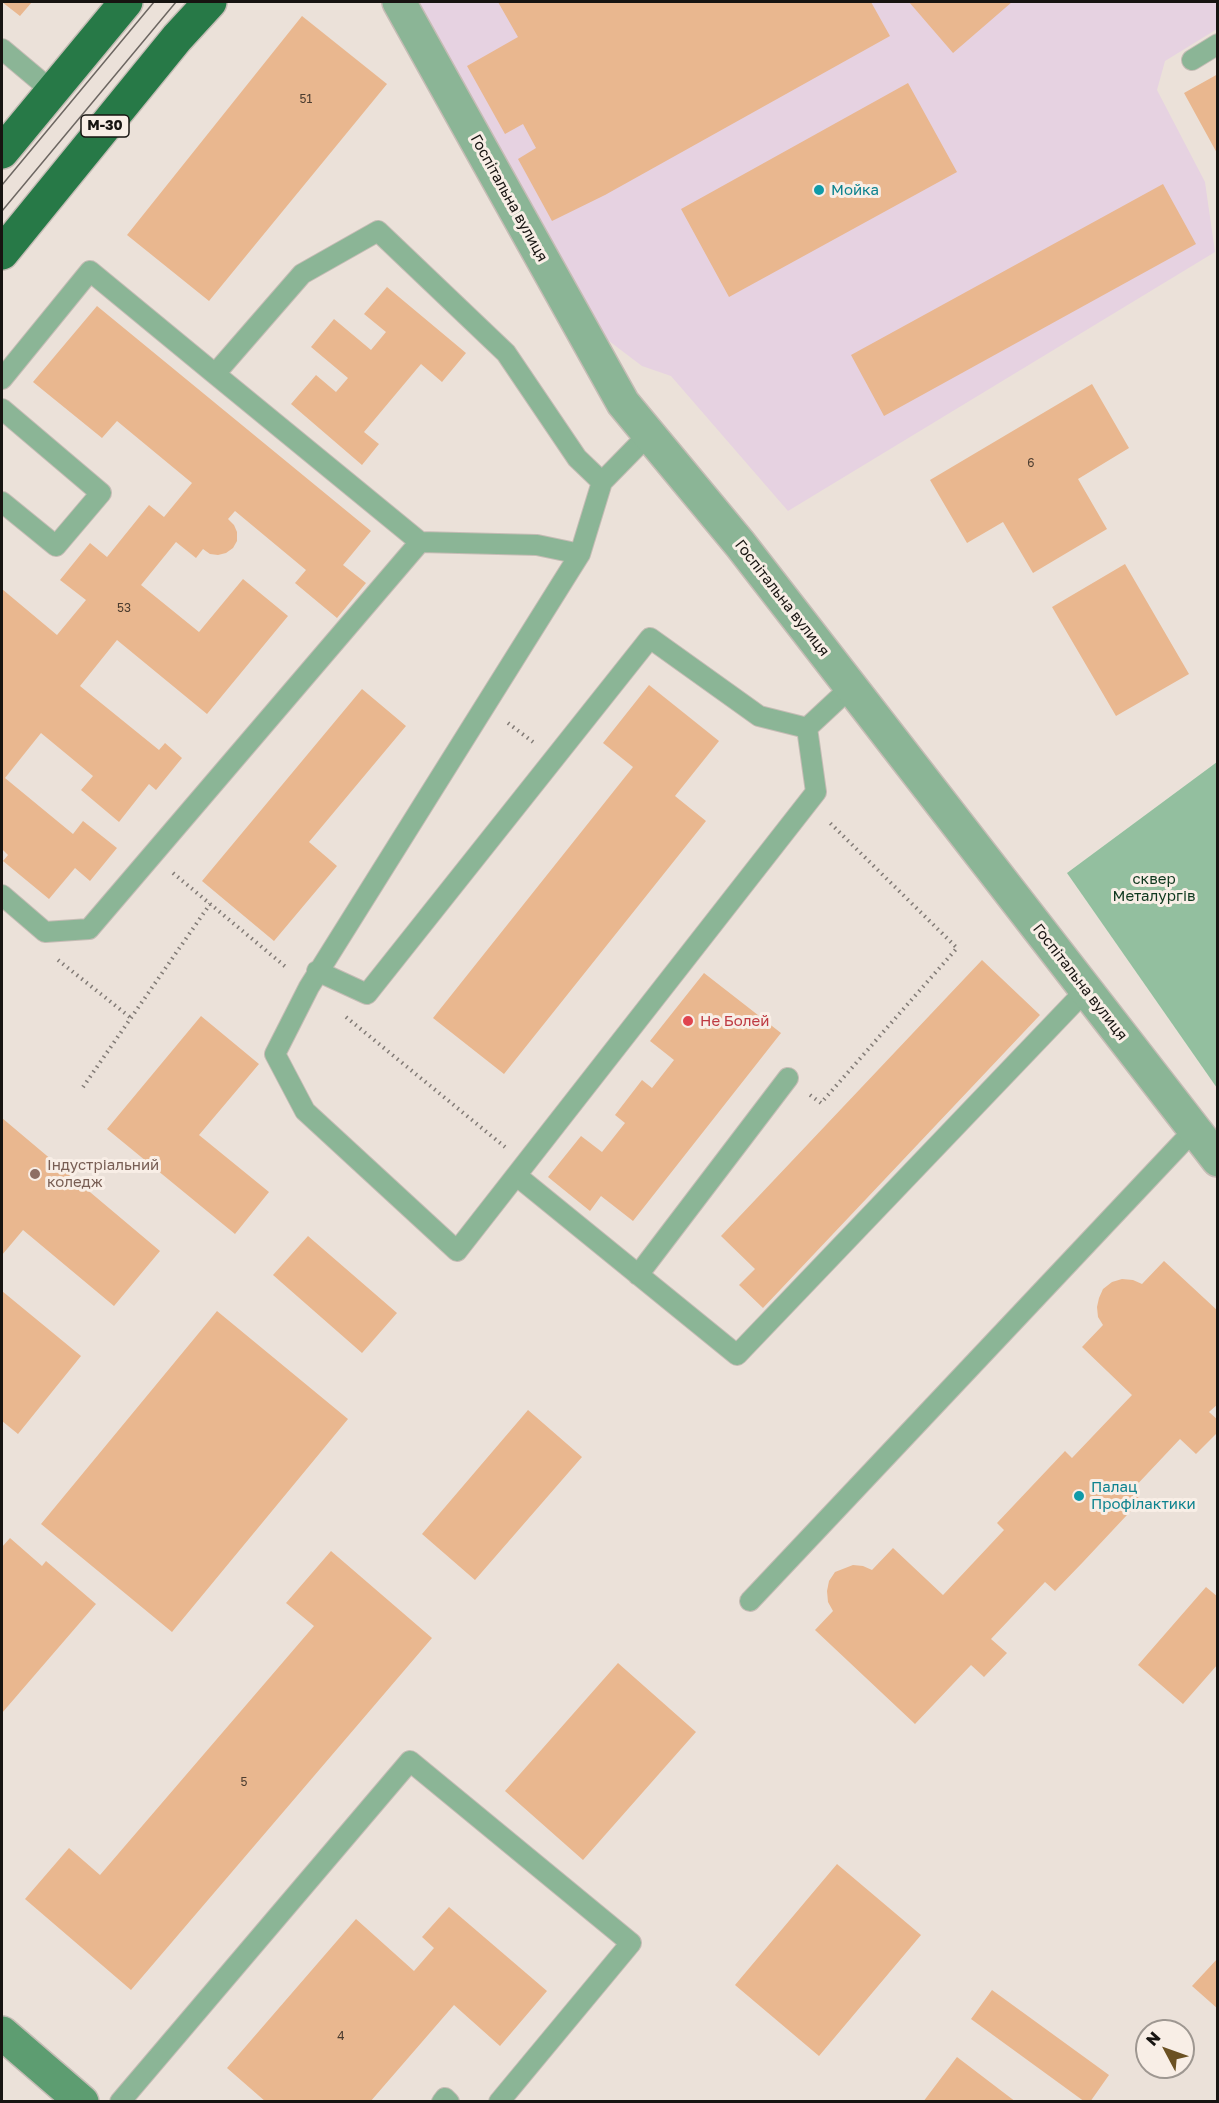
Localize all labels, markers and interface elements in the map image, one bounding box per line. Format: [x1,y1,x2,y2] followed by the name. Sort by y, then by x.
[300,92,312,106] house number: 51
[81,115,129,137] road number: М-30
[467,131,551,265] street label: Госпітальна вулиця
[831,181,879,199] place label: Мойка
[812,183,826,197] marker: Мойка
[1027,456,1035,470] house number: 6
[731,536,833,660] street label: Госпітальна вулиця
[117,601,131,615] house number: 53
[1113,870,1195,905] park label: сквер Металургів
[1029,920,1131,1044] street label: Госпітальна вулиця
[700,1012,769,1030] place label: Не Болей
[681,1014,695,1028] marker: Не Болей
[47,1156,159,1191] place label: Індустріальний коледж
[28,1167,42,1181] marker: Індустріальний коледж
[1091,1478,1196,1513] place label: Палац Профілактики
[1072,1489,1086,1503] marker: Палац Профілактики
[241,1775,247,1789] house number: 5
[1135,2019,1195,2079] north arrow
[1141,2027,1164,2050] text: N
[337,2029,345,2043] house number: 4

